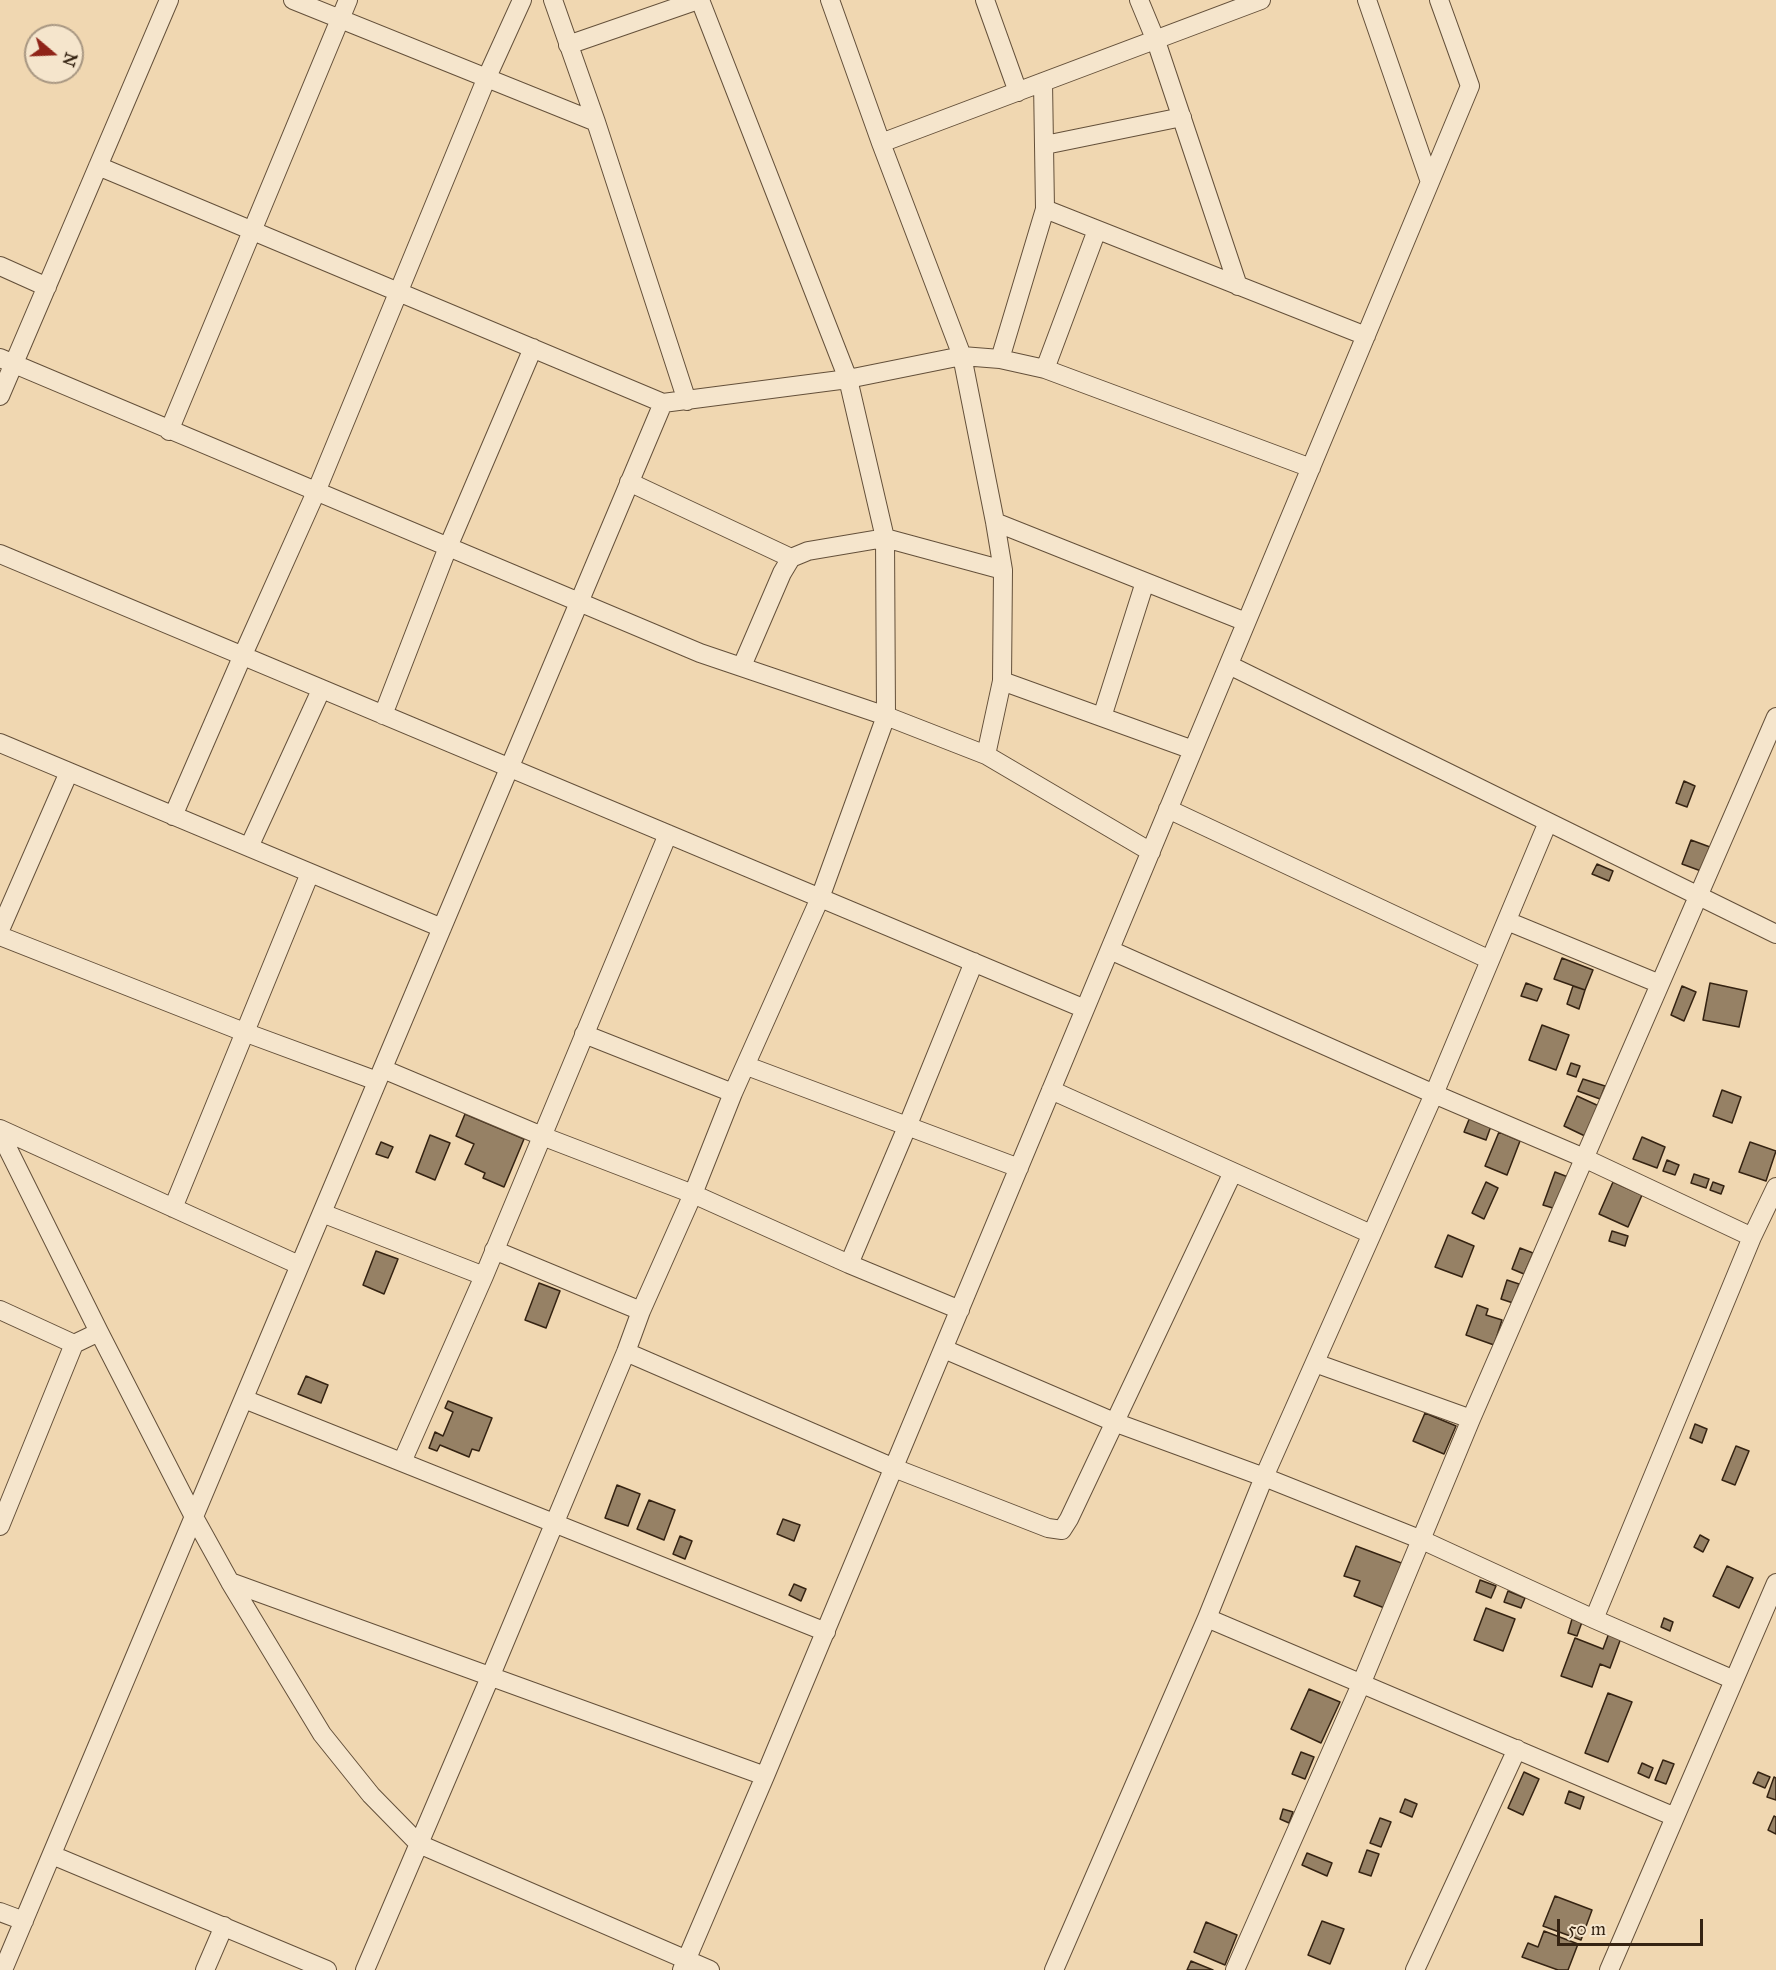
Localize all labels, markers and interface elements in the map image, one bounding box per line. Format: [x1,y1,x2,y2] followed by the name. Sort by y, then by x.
[24,24,84,84] north arrow
[58,50,81,69] text: N
[1560,1907,1706,1945] scale bar
[1568,1918,1606,1940] text: 50 m

